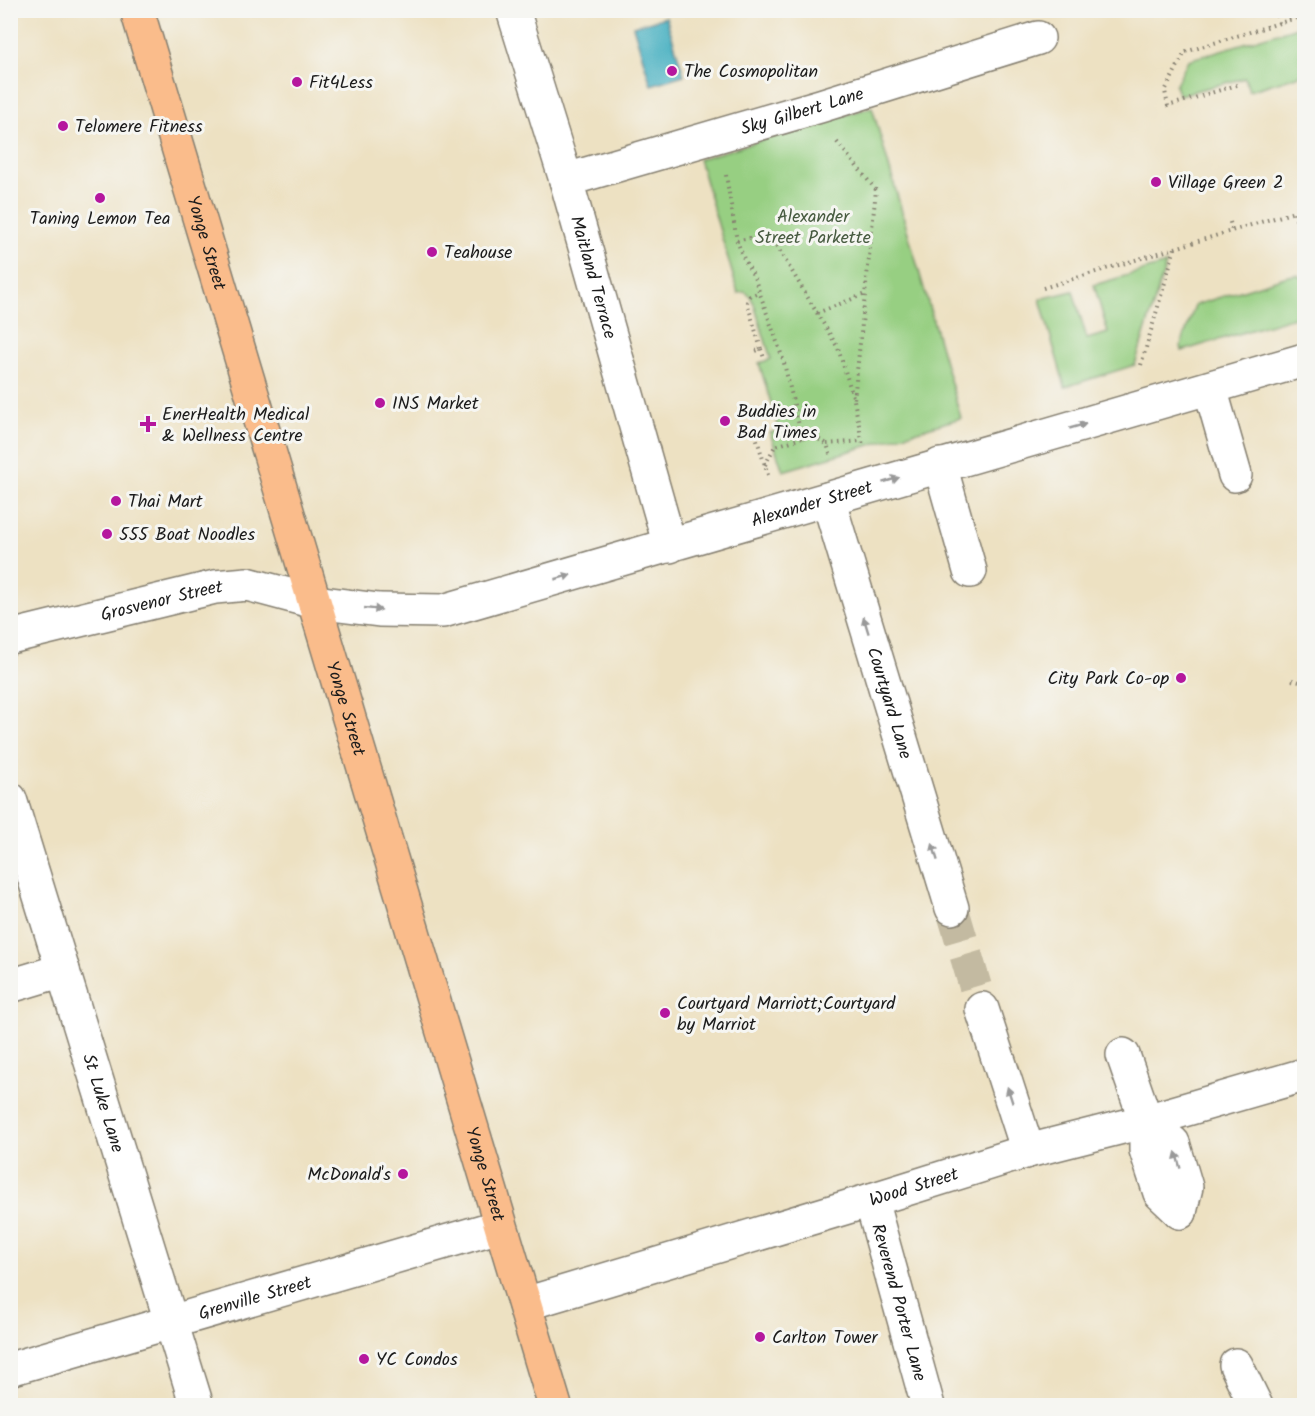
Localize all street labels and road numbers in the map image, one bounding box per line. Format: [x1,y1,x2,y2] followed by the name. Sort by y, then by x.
[738,80,868,144] street label: Sky Gilbert Lane
[177,192,233,295] street label: Yonge Street
[561,213,623,342] street label: Maitland Terrace
[748,473,877,536] street label: Alexander Street
[98,573,225,630] street label: Grosvenor Street
[858,644,919,763] street label: Courtyard Lane
[317,658,373,761] street label: Yonge Street
[73,1050,131,1156] street label: St Luke Lane
[456,1123,512,1226] street label: Yonge Street
[866,1160,963,1216] street label: Wood Street
[862,1220,933,1385] street label: Reverend Porter Lane
[195,1268,316,1329] street label: Grenville Street

